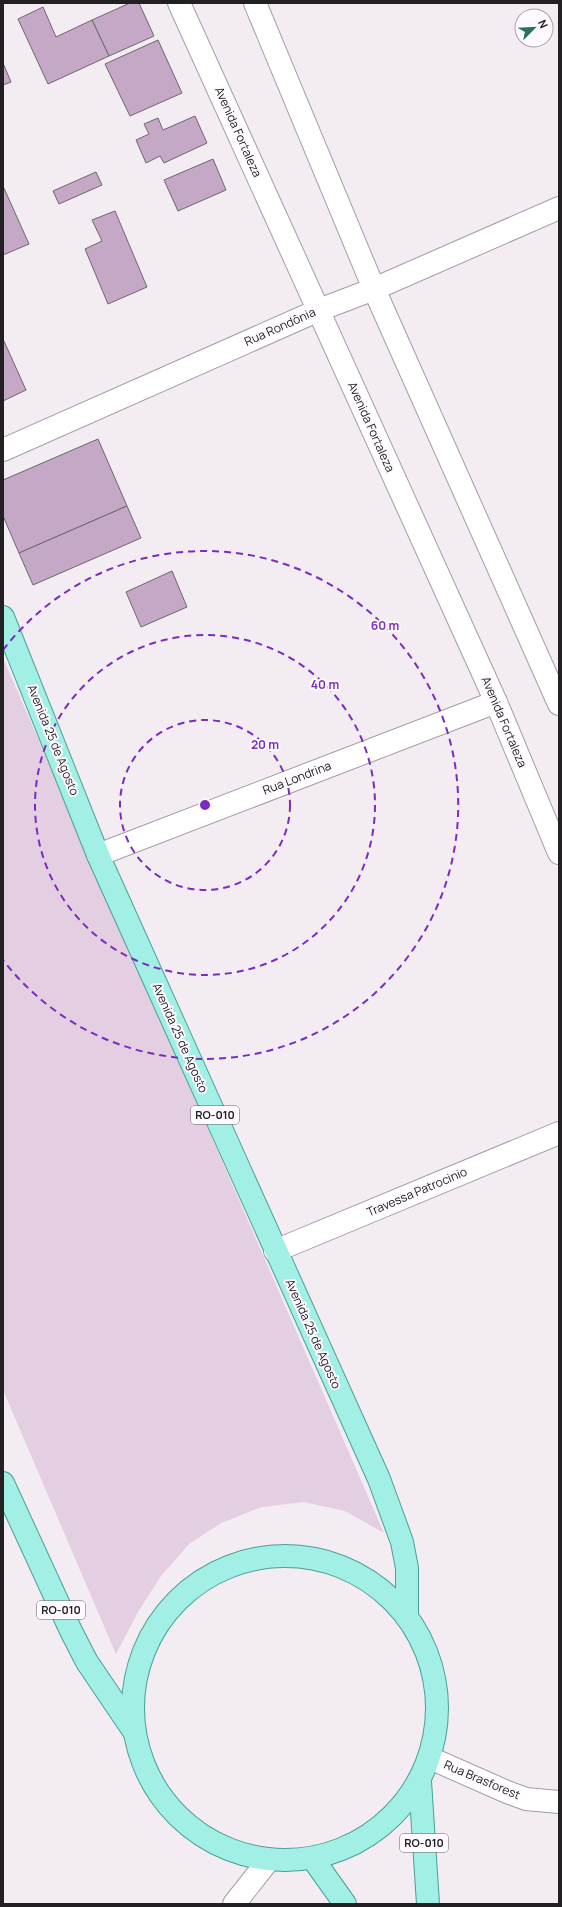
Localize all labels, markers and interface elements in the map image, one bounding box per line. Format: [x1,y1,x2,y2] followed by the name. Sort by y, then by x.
[514,8,554,48] north arrow
[535,17,552,30] text: N
[211,84,266,180] street label: Avenida Fortaleza
[241,303,318,350] street label: Rua Rondônia
[344,379,399,475] street label: Avenida Fortaleza
[371,617,399,634] text: 60 m
[478,674,531,770] street label: Avenida Fortaleza
[311,676,339,693] text: 40 m
[23,682,84,798] street label: Avenida 25 de Agosto
[251,736,279,753] text: 20 m
[260,757,334,798] street label: Rua Londrina
[198,798,212,812] centre of rings
[149,980,212,1095] street label: Avenida 25 de Agosto
[191,1106,239,1124] road number: RO-010
[364,1163,470,1220] street label: Travessa Patrocinio
[282,1276,345,1391] street label: Avenida 25 de Agosto
[37,1601,85,1619] road number: RO-010
[441,1756,523,1803] street label: Rua Brasforest
[400,1834,448,1852] road number: RO-010

